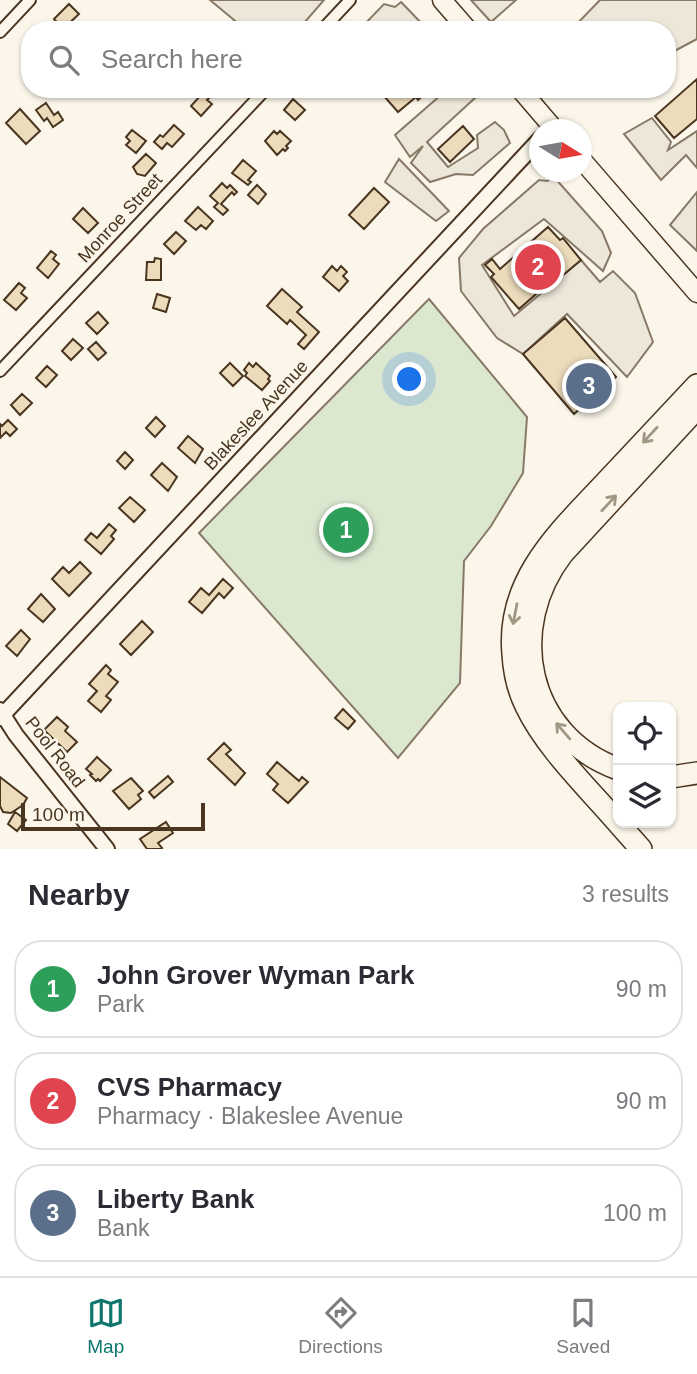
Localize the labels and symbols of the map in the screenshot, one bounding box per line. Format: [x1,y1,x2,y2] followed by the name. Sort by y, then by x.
[529,119,592,182] north arrow
[74,169,166,267] street label: Monroe Street
[515,241,561,293] pin: 2
[200,356,312,474] street label: Blakeslee Avenue
[566,360,612,412] pin: 3
[392,362,426,396] your location
[642,426,659,443] one-way arrow
[600,495,617,512] one-way arrow
[323,504,369,556] pin: 1
[508,602,522,625] one-way arrow
[21,713,89,791] street label: Pool Road
[555,722,571,740] one-way arrow
[21,800,205,832] scale bar

